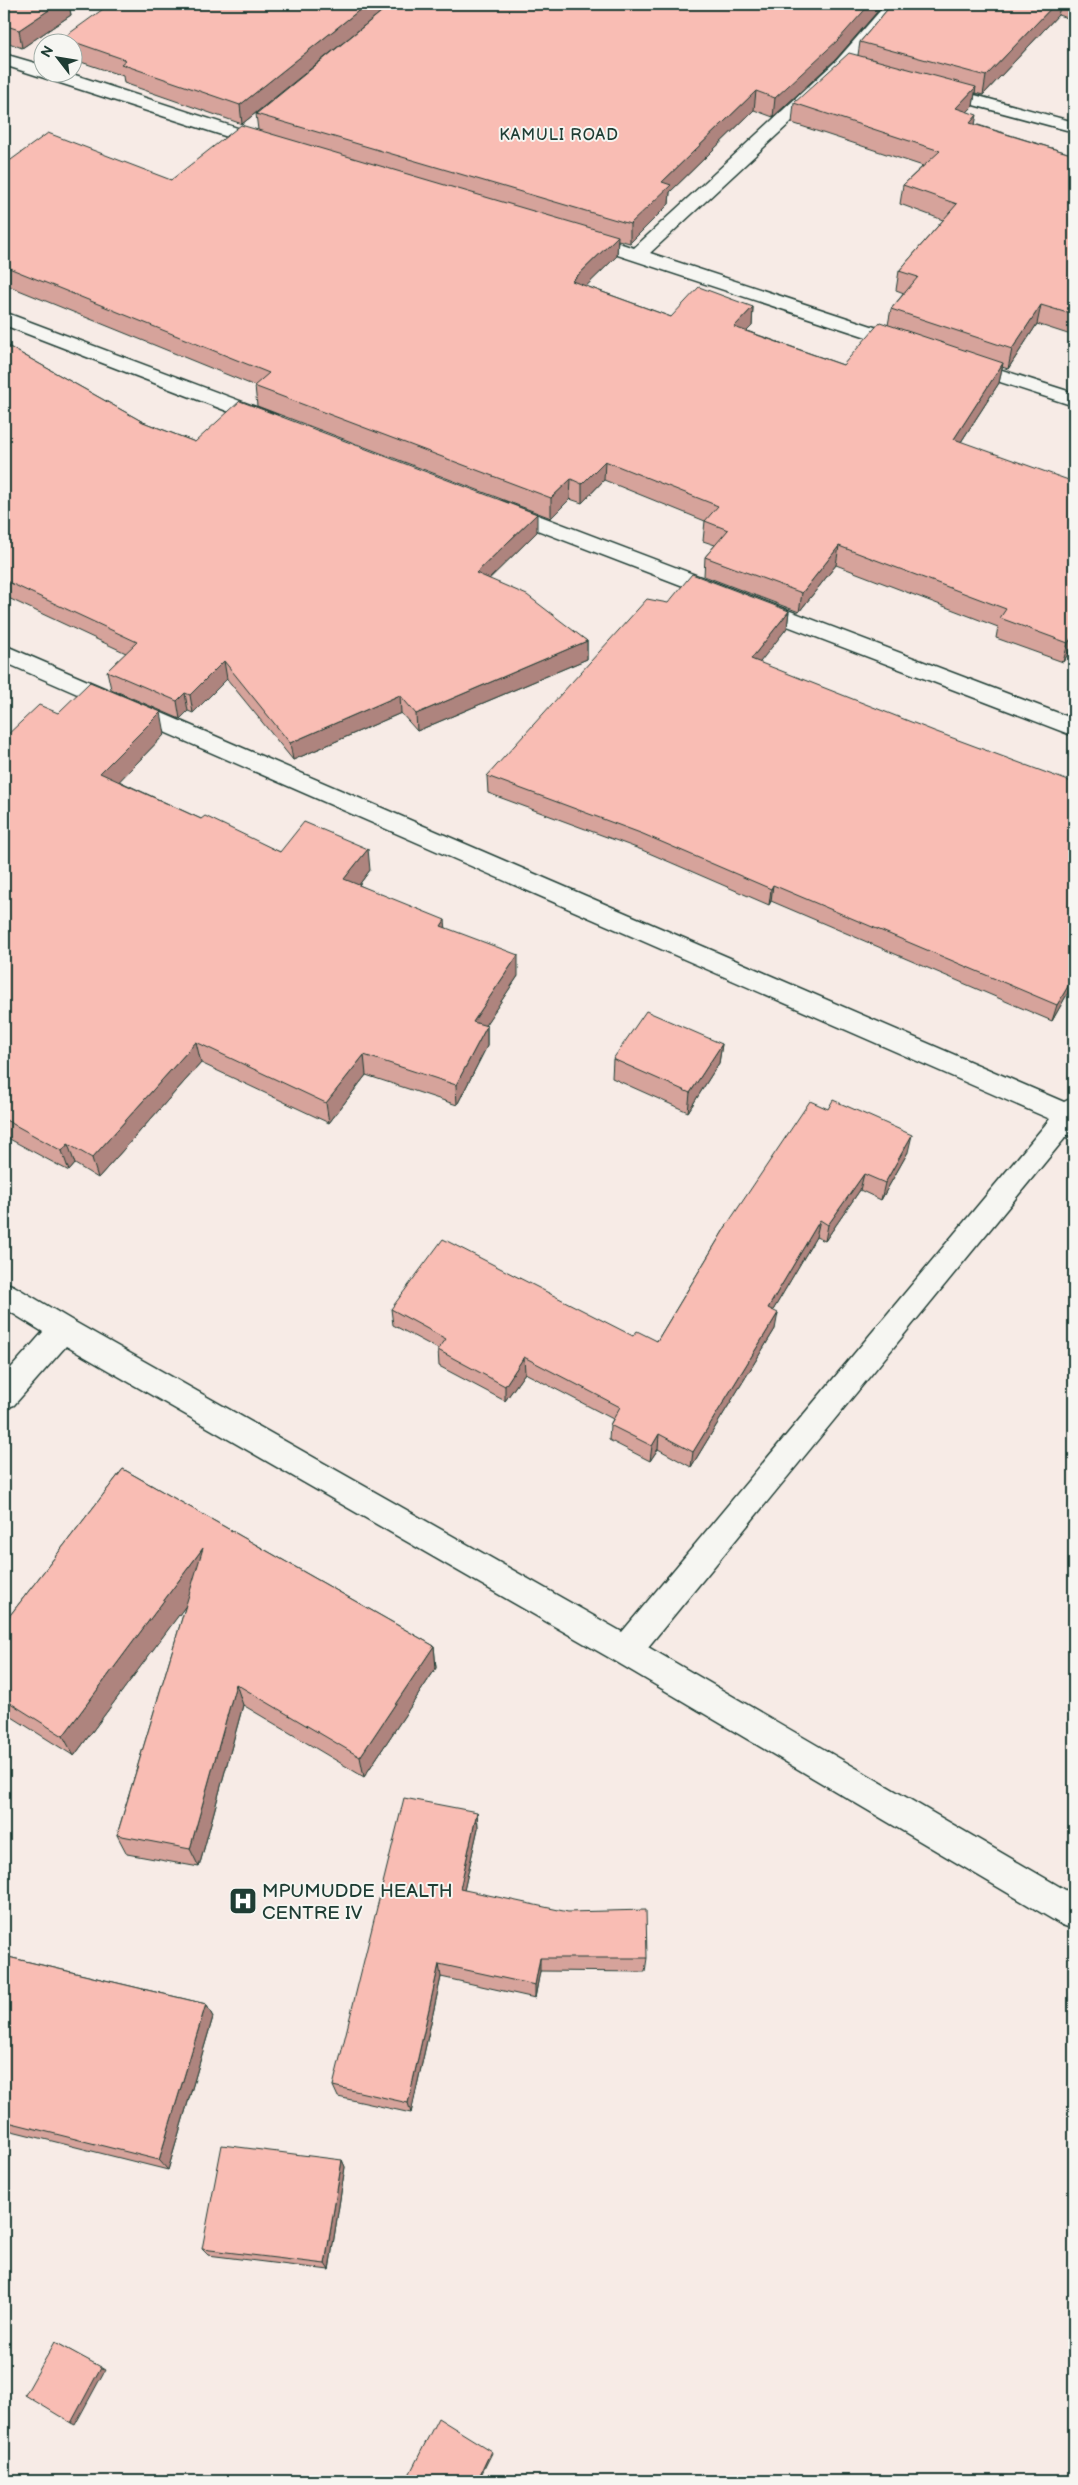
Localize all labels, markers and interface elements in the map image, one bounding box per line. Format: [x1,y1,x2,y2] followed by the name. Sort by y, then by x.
[32,32,82,82] north arrow
[37,43,57,60] text: N
[499,126,619,145] district label: KAMULI ROAD
[262,1880,453,1925] place label: MPUMUDDE HEALTH CENTRE IV
[228,1886,258,1916] hospital icon: MPUMUDDE HEALTH CENTRE IV

